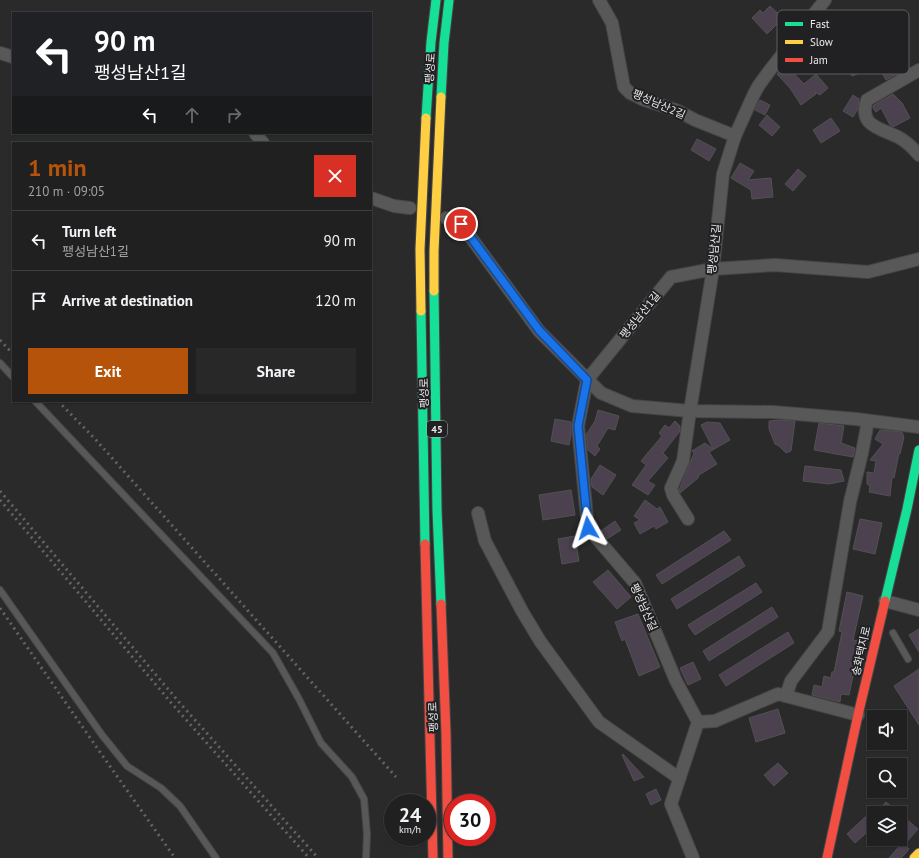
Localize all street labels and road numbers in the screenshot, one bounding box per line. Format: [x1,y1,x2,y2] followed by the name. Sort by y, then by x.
[422,52,438,84] street label: 팽성로
[630,86,688,122] street label: 팽성남산2길
[704,223,724,275] street label: 팽성남산길
[617,289,663,341] street label: 팽성남산1길
[417,378,431,408] street label: 팽성로
[427,421,447,437] road number: 45
[627,581,661,633] street label: 팽성남산길
[848,625,874,677] street label: 송화택지로
[425,702,441,732] street label: 팽성로

